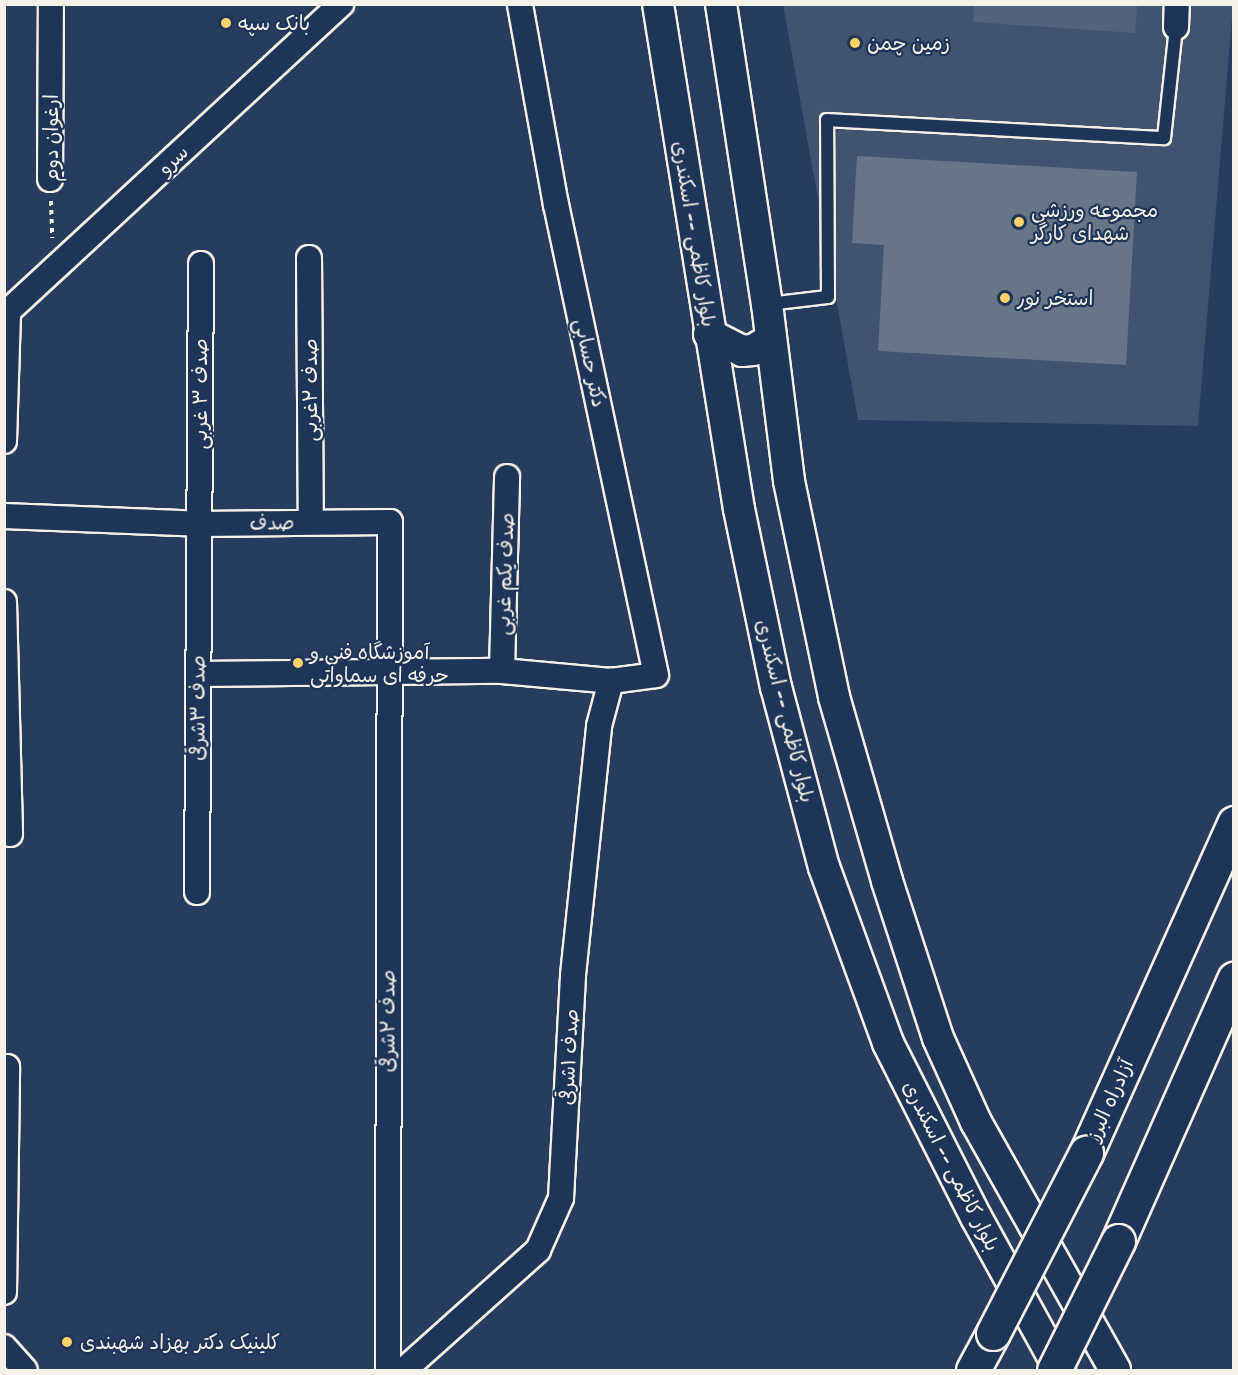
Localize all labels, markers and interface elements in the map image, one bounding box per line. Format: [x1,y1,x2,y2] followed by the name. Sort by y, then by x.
[238,11,310,35] place label: بانک سپه
[219,16,233,30] marker: بانک سپه
[867,31,950,55] place label: زمین چمن
[848,36,862,50] marker: زمین چمن
[39,94,63,182] street label: ارغوان دوم
[667,139,721,329] street label: بلوار کاظمی -- اسکندری
[153,140,193,180] street label: سرو
[1031,198,1158,245] place label: مجموعه ورزشی شهدای کارگر
[1012,215,1026,229] marker: مجموعه ورزشی شهدای کارگر
[1017,286,1094,310] place label: استخر نور
[998,291,1012,305] marker: استخر نور
[569,316,611,410] street label: دکتر حسابی
[188,339,212,449] street label: صدف ۳ غربی
[298,339,322,441] street label: صدف ۲غربی
[249,511,295,535] street label: صدف
[491,512,519,636] street label: صدف یکم غربی
[751,617,819,805] street label: بلوار کاظمی -- اسکندری
[310,640,449,687] place label: آموزشگاه فنی و حرفه ای سماواتی
[186,655,210,761] street label: صدف ۳شرقی
[291,656,305,670] marker: آموزشگاه فنی و حرفه ای سماواتی
[376,970,400,1072] street label: صدف ۲شرقی
[554,1008,584,1106] street label: صدف ۱شرقی
[1081,1055,1139,1145] street label: آزادراه البرز
[898,1077,1004,1255] street label: بلوار کاظمی -- اسکندری
[80,1330,280,1354] place label: کلینیک دکتر بهزاد شهبندی
[58,1333,76,1351] marker: کلینیک دکتر بهزاد شهبندی

